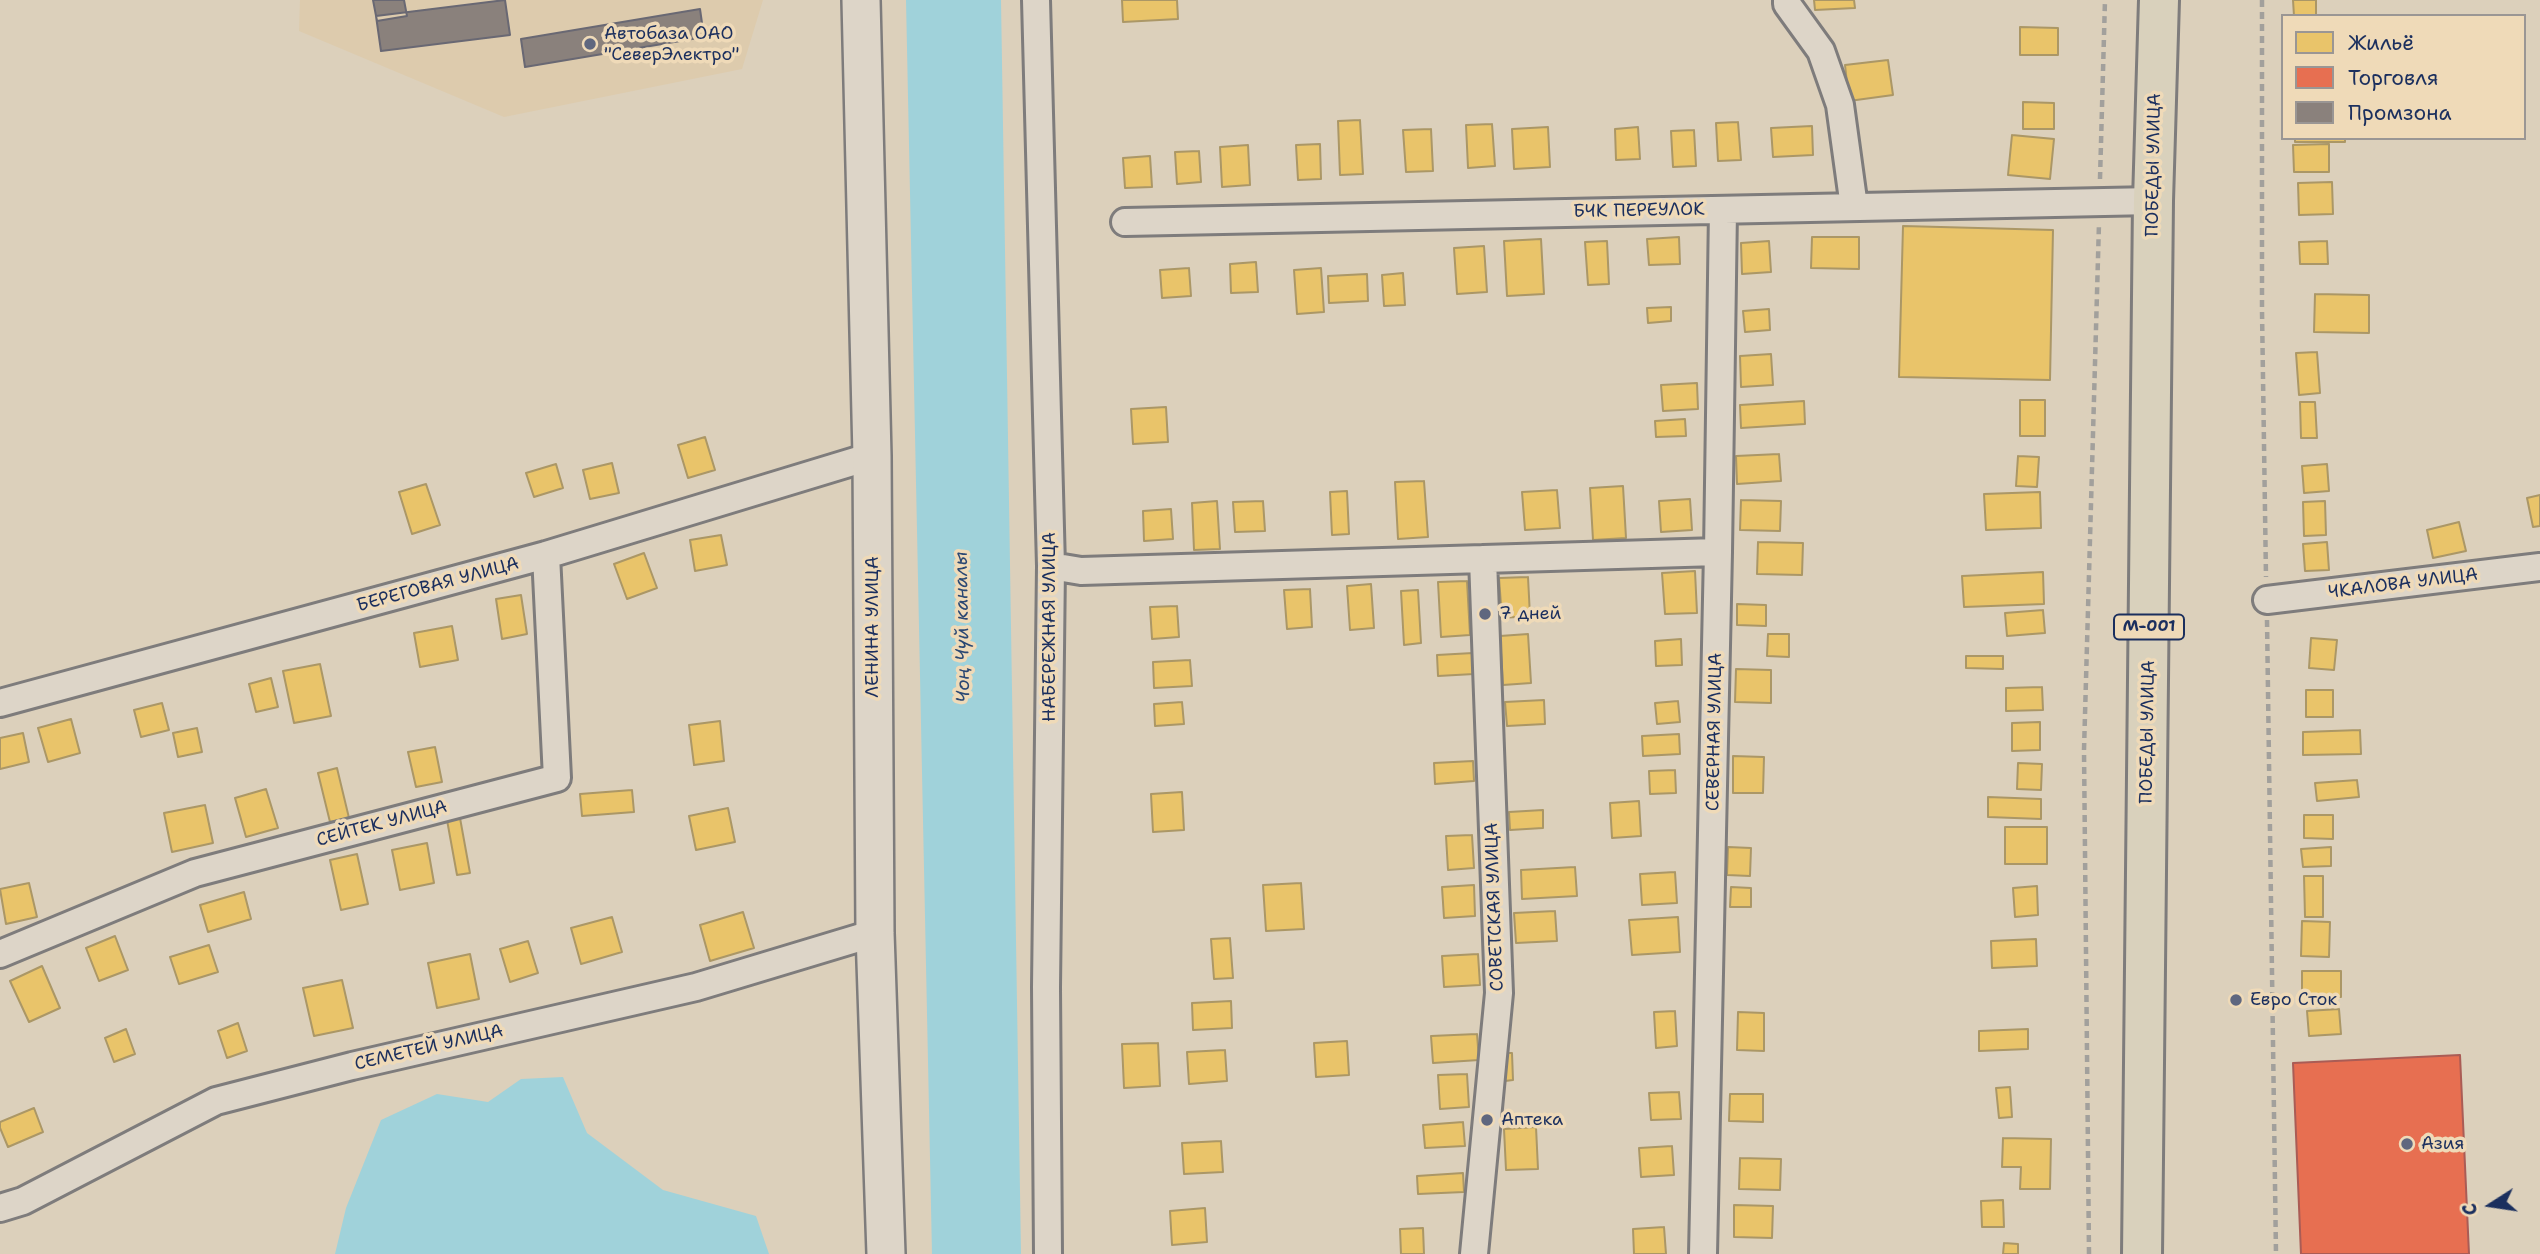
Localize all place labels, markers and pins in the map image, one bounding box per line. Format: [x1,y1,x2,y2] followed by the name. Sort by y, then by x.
[604,23,740,66] place label: Автобаза ОАО "СеверЭлектро"
[582,36,598,52] marker: Автобаза ОАО "СеверЭлектро"
[1499,603,1561,625] place label: 7 дней
[1477,606,1493,622] marker: 7 дней
[2250,989,2337,1011] place label: Евро Сток
[2228,992,2244,1008] marker: Евро Сток
[1501,1109,1563,1131] place label: Аптека
[1479,1112,1495,1128] marker: Аптека
[2421,1133,2464,1155] place label: Азия
[2399,1136,2415,1152] marker: Азия

